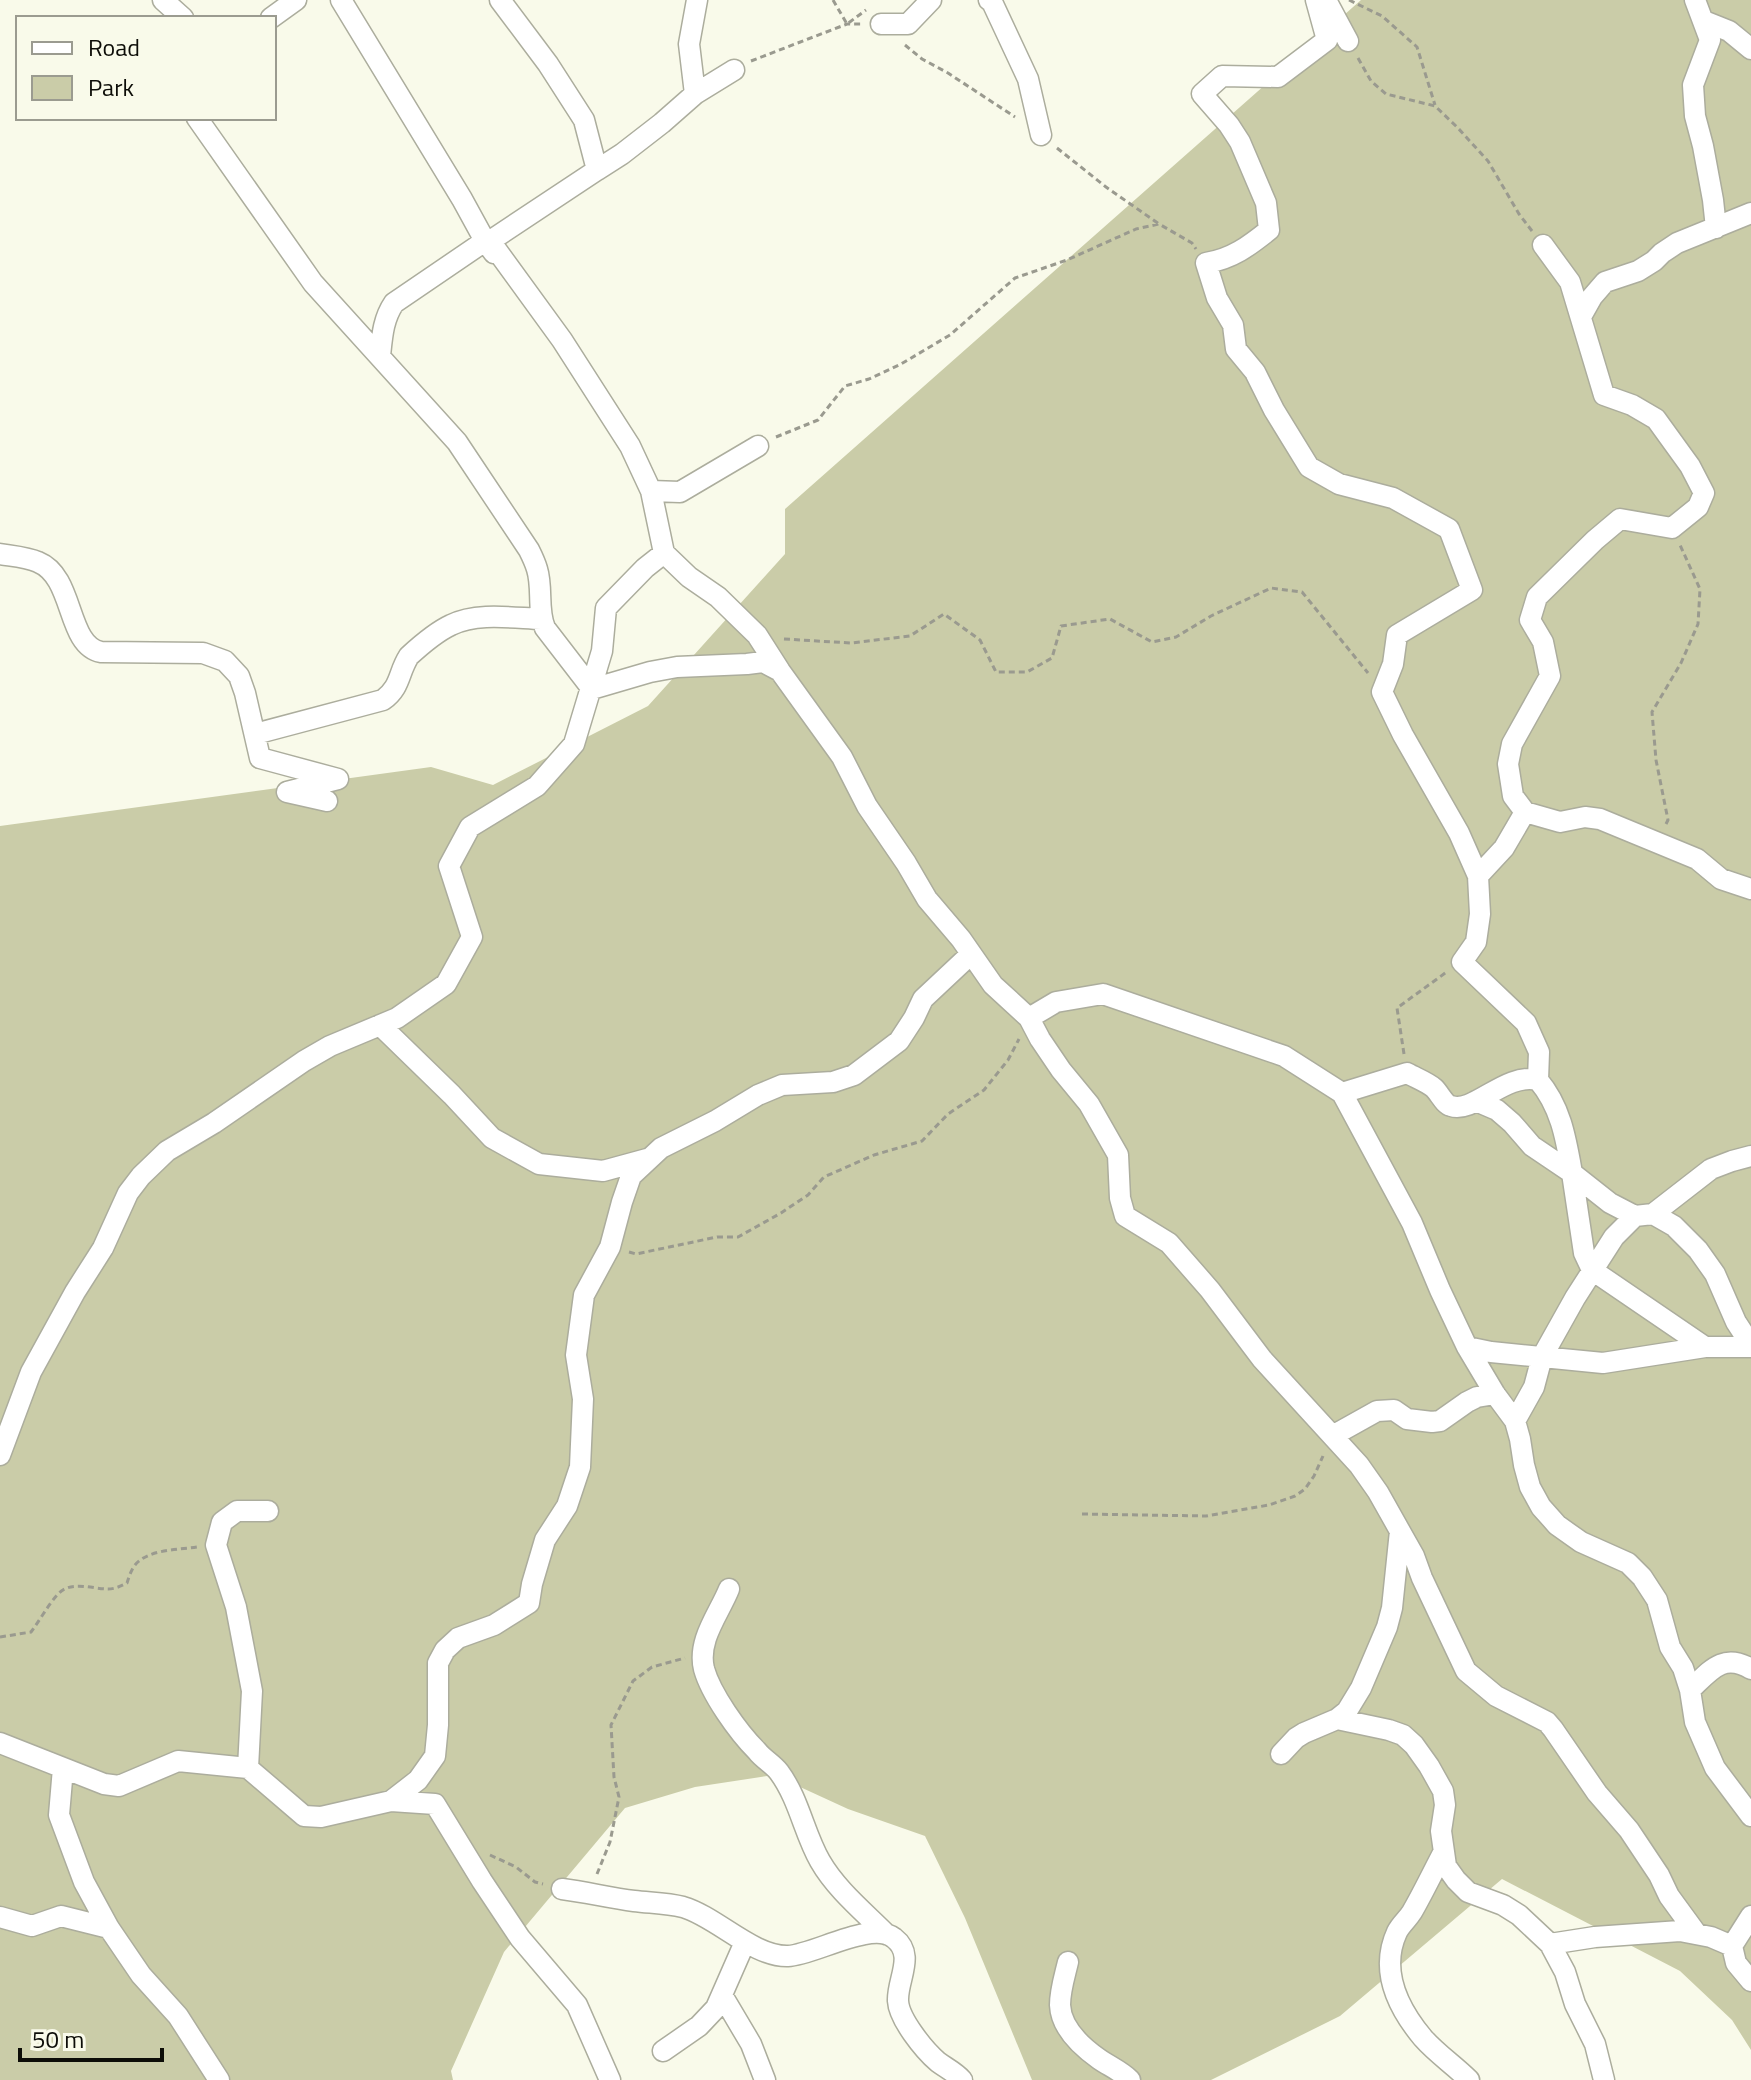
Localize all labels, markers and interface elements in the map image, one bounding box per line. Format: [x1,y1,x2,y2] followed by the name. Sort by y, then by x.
[16,16,276,120] legend
[88,29,140,65] text: Road
[88,69,134,105] text: Park
[20,2012,162,2062] scale bar
[32,2021,84,2057] text: 50 m

